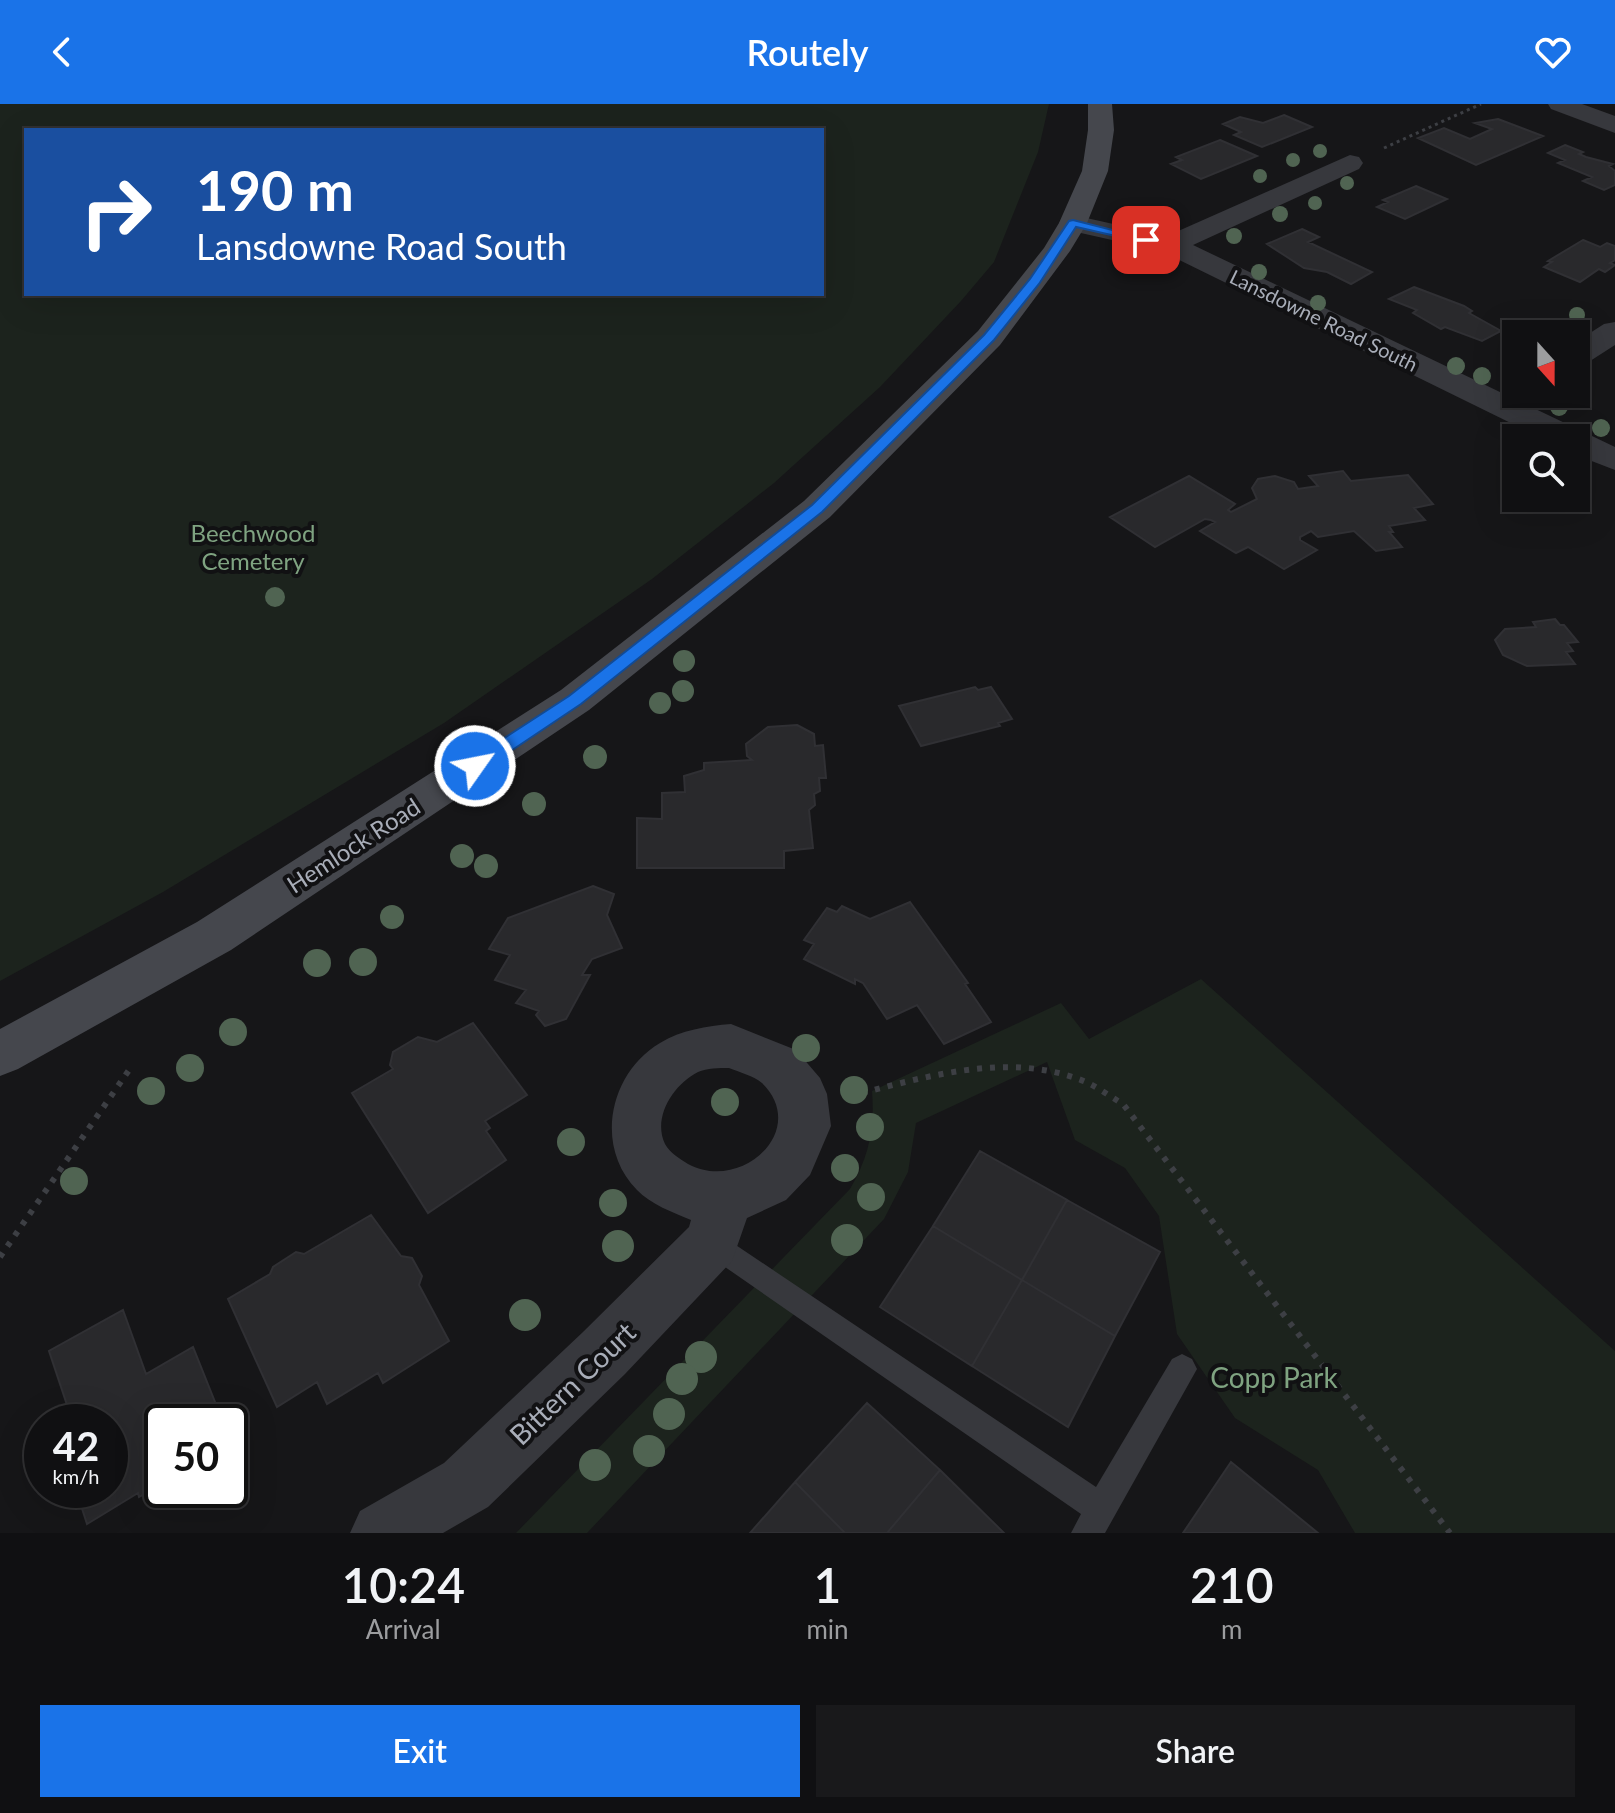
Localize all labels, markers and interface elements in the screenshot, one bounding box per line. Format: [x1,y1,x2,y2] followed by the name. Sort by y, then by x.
[40,30,84,74] icon: back
[746,30,869,74] text: Routely
[1531,30,1575,74] icon: heart
[196,156,354,223] text: 190 m
[64,160,168,264] icon: right
[1112,206,1180,274] pin
[1124,218,1168,262] icon: arrive
[196,224,567,268] text: Lansdowne Road South
[1226,264,1422,376] street label: Lansdowne Road South
[1502,320,1590,408] north arrow
[1502,320,1590,512] map controls
[1502,424,1590,512] button: search
[191,518,315,575] park label: Beechwood Cemetery
[433,724,517,808] position arrow
[281,791,425,899] street label: Hemlock Road
[502,1315,642,1451] street label: Bittern Court
[1210,1360,1339,1394] park label: Copp Park
[144,1404,248,1508] speed limit sign: 50
[53,1422,99,1470] text: 42
[53,1464,99,1488] text: km/h
[341,1556,465,1613] text: 10:24
[814,1556,841,1613] text: 1
[1190,1556,1274,1613] text: 210
[366,1613,441,1645] text: Arrival
[806,1613,849,1645] text: min
[1221,1613,1242,1645] text: m
[40,1705,800,1797] button: Exit
[816,1705,1575,1797] button: Share

